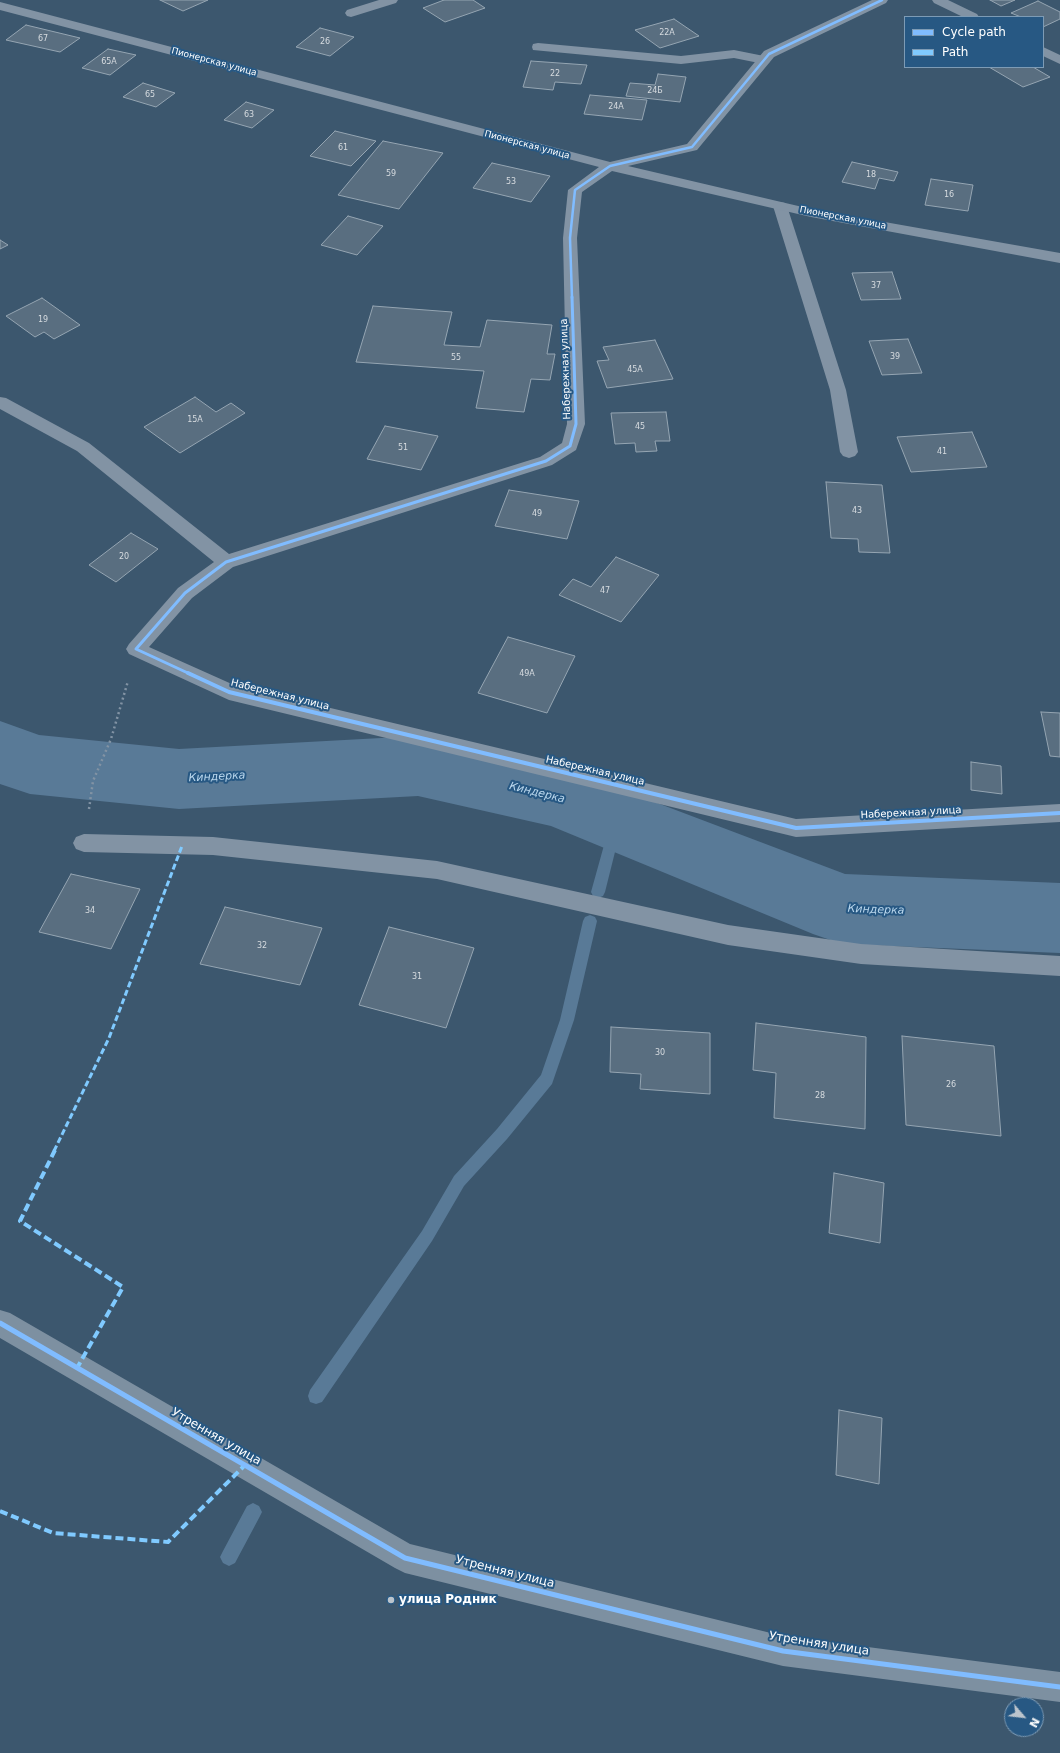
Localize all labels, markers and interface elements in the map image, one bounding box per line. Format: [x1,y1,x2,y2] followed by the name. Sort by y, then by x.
[904,16,1044,68] legend
[942,25,1006,39] text: Cycle path
[659,28,675,38] house number: 22А
[38,34,48,44] house number: 67
[320,37,330,47] house number: 26
[170,45,258,79] street label: Пионерская улица
[942,45,968,59] text: Path
[101,57,117,67] house number: 65А
[550,69,560,79] house number: 22
[647,86,663,96] house number: 24Б
[145,90,155,100] house number: 65
[608,102,624,112] house number: 24А
[244,110,254,120] house number: 63
[483,128,571,162] street label: Пионерская улица
[338,143,348,153] house number: 61
[386,169,396,179] house number: 59
[866,170,876,180] house number: 18
[506,177,516,187] house number: 53
[944,190,954,200] house number: 16
[799,204,887,232] street label: Пионерская улица
[871,281,881,291] house number: 37
[38,315,48,325] house number: 19
[558,318,574,420] street label: Набережная улица
[890,352,900,362] house number: 39
[451,353,461,363] house number: 55
[627,365,643,375] house number: 45А
[187,415,203,425] house number: 15А
[635,422,645,432] house number: 45
[398,443,408,453] house number: 51
[937,447,947,457] house number: 41
[852,506,862,516] house number: 43
[532,509,542,519] house number: 49
[119,552,129,562] house number: 20
[600,586,610,596] house number: 47
[519,669,535,679] house number: 49А
[230,677,330,713] street label: Набережная улица
[544,754,646,788] street label: Набережная улица
[188,769,246,785] water label: Киндерка
[508,780,566,806] water label: Киндерка
[860,804,962,822] street label: Набережная улица
[847,902,905,918] water label: Киндерка
[85,906,95,916] house number: 34
[257,941,267,951] house number: 32
[412,972,422,982] house number: 31
[655,1048,665,1058] house number: 30
[946,1080,956,1090] house number: 26
[815,1091,825,1101] house number: 28
[169,1405,263,1469] street label: Утренняя улица
[454,1553,556,1591] street label: Утренняя улица
[399,1593,497,1607] place label: улица Родник
[386,1595,396,1605] marker: улица Родник
[768,1629,870,1659] street label: Утренняя улица
[1004,1697,1044,1737] north arrow
[1026,1715,1042,1730] text: N

